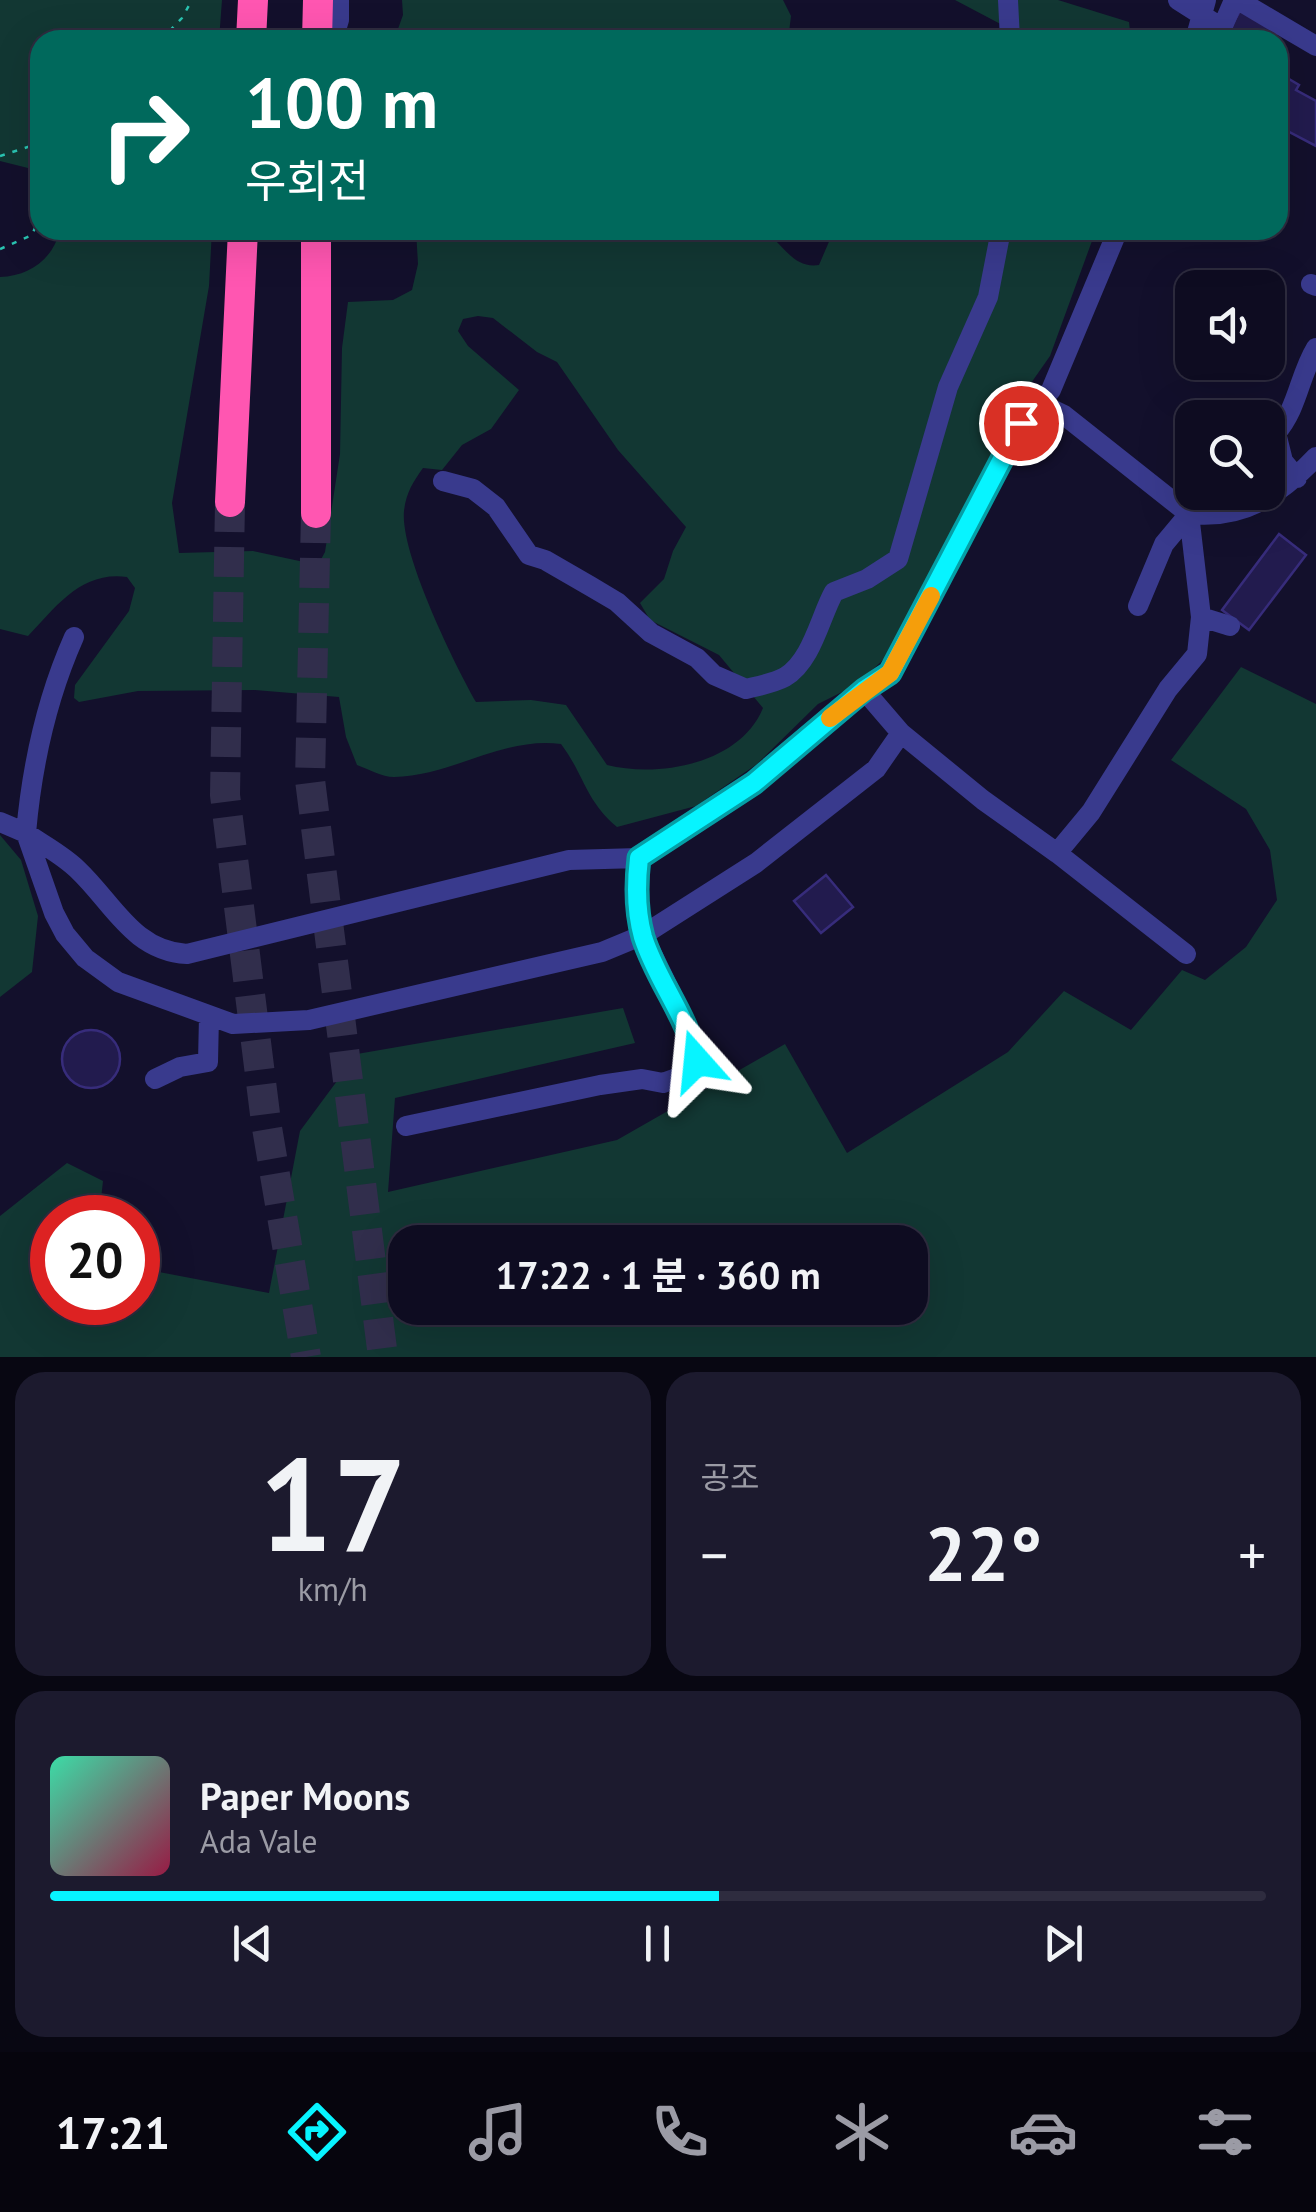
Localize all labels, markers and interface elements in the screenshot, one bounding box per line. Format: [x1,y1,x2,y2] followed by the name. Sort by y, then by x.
[245,57,438,147] text: 100 m
[80,70,210,200] icon: right
[245,151,369,209] text: 우회전
[1175,270,1285,510] map controls
[1175,270,1285,380] button: sound
[979,381,1064,466] pin
[994,396,1049,451] icon: arrive
[1175,400,1285,510] button: search
[645,1009,749,1113] position arrow
[30,1195,160,1325] speed limit sign: 20
[495,1250,821,1299] text: 17:22 · 1 분 · 360 m
[259,1419,406,1587] text: 17
[701,1456,759,1498] text: 공조
[924,1505,1042,1602] text: 22°
[701,1519,728,1590] text: −
[1238,1519,1266,1590] text: +
[298,1568,368,1610] text: km/h
[200,1771,410,1820] text: Paper Moons
[200,1820,317,1862] text: Ada Vale
[225,1916,280,1971] icon: previous
[630,1916,685,1971] icon: pause
[1036,1916,1091,1971] icon: next
[282,2097,352,2167] icon: directions
[463,2097,533,2167] icon: music
[645,2097,715,2167] icon: phone
[827,2097,897,2167] icon: climate
[1008,2097,1078,2167] icon: car
[1190,2097,1260,2167] icon: filters
[56,2103,170,2161] text: 17:21

